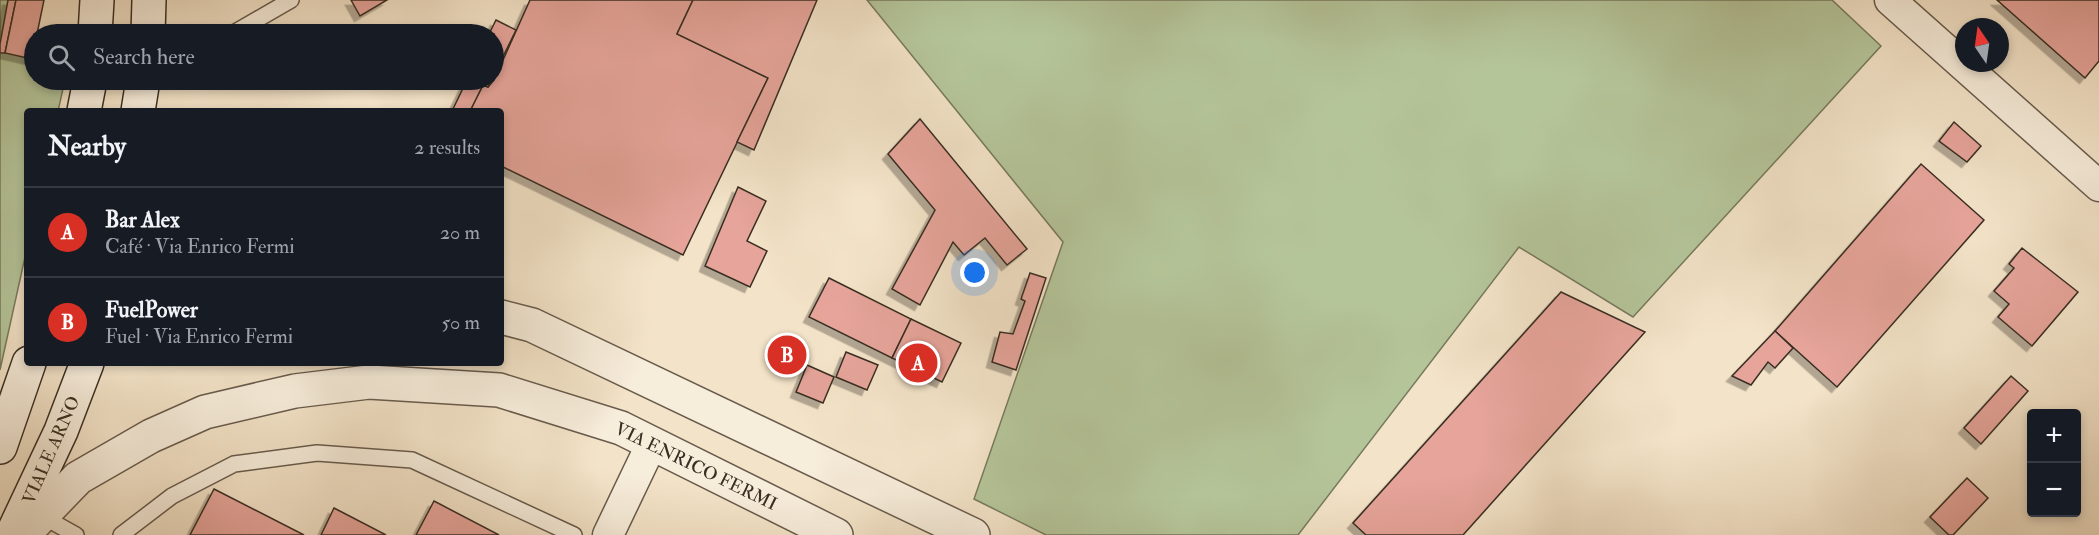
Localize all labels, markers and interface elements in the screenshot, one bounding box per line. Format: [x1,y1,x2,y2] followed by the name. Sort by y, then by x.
[1955,18,2009,72] north arrow
[24,24,504,90] search box
[45,41,78,74] icon: search
[93,43,195,71] text: Search here
[48,131,126,163] text: Nearby
[414,135,480,160] text: 2 results
[105,206,180,234] text: Bar Alex
[61,220,74,245] text: A
[440,220,480,245] text: 20 m
[105,234,295,259] text: Café · Via Enrico Fermi
[960,258,989,287] your location
[105,296,198,324] text: FuelPower
[61,310,74,335] text: B
[441,310,480,335] text: 50 m
[105,324,293,349] text: Fuel · Via Enrico Fermi
[768,332,806,378] pin: B
[898,340,938,386] pin: A
[17,393,86,508] street label: VIALE ARNO
[2027,409,2081,517] map controls
[2027,409,2081,463] button: +
[611,417,781,516] street label: VIA ENRICO FERMI
[2027,463,2081,517] button: −

